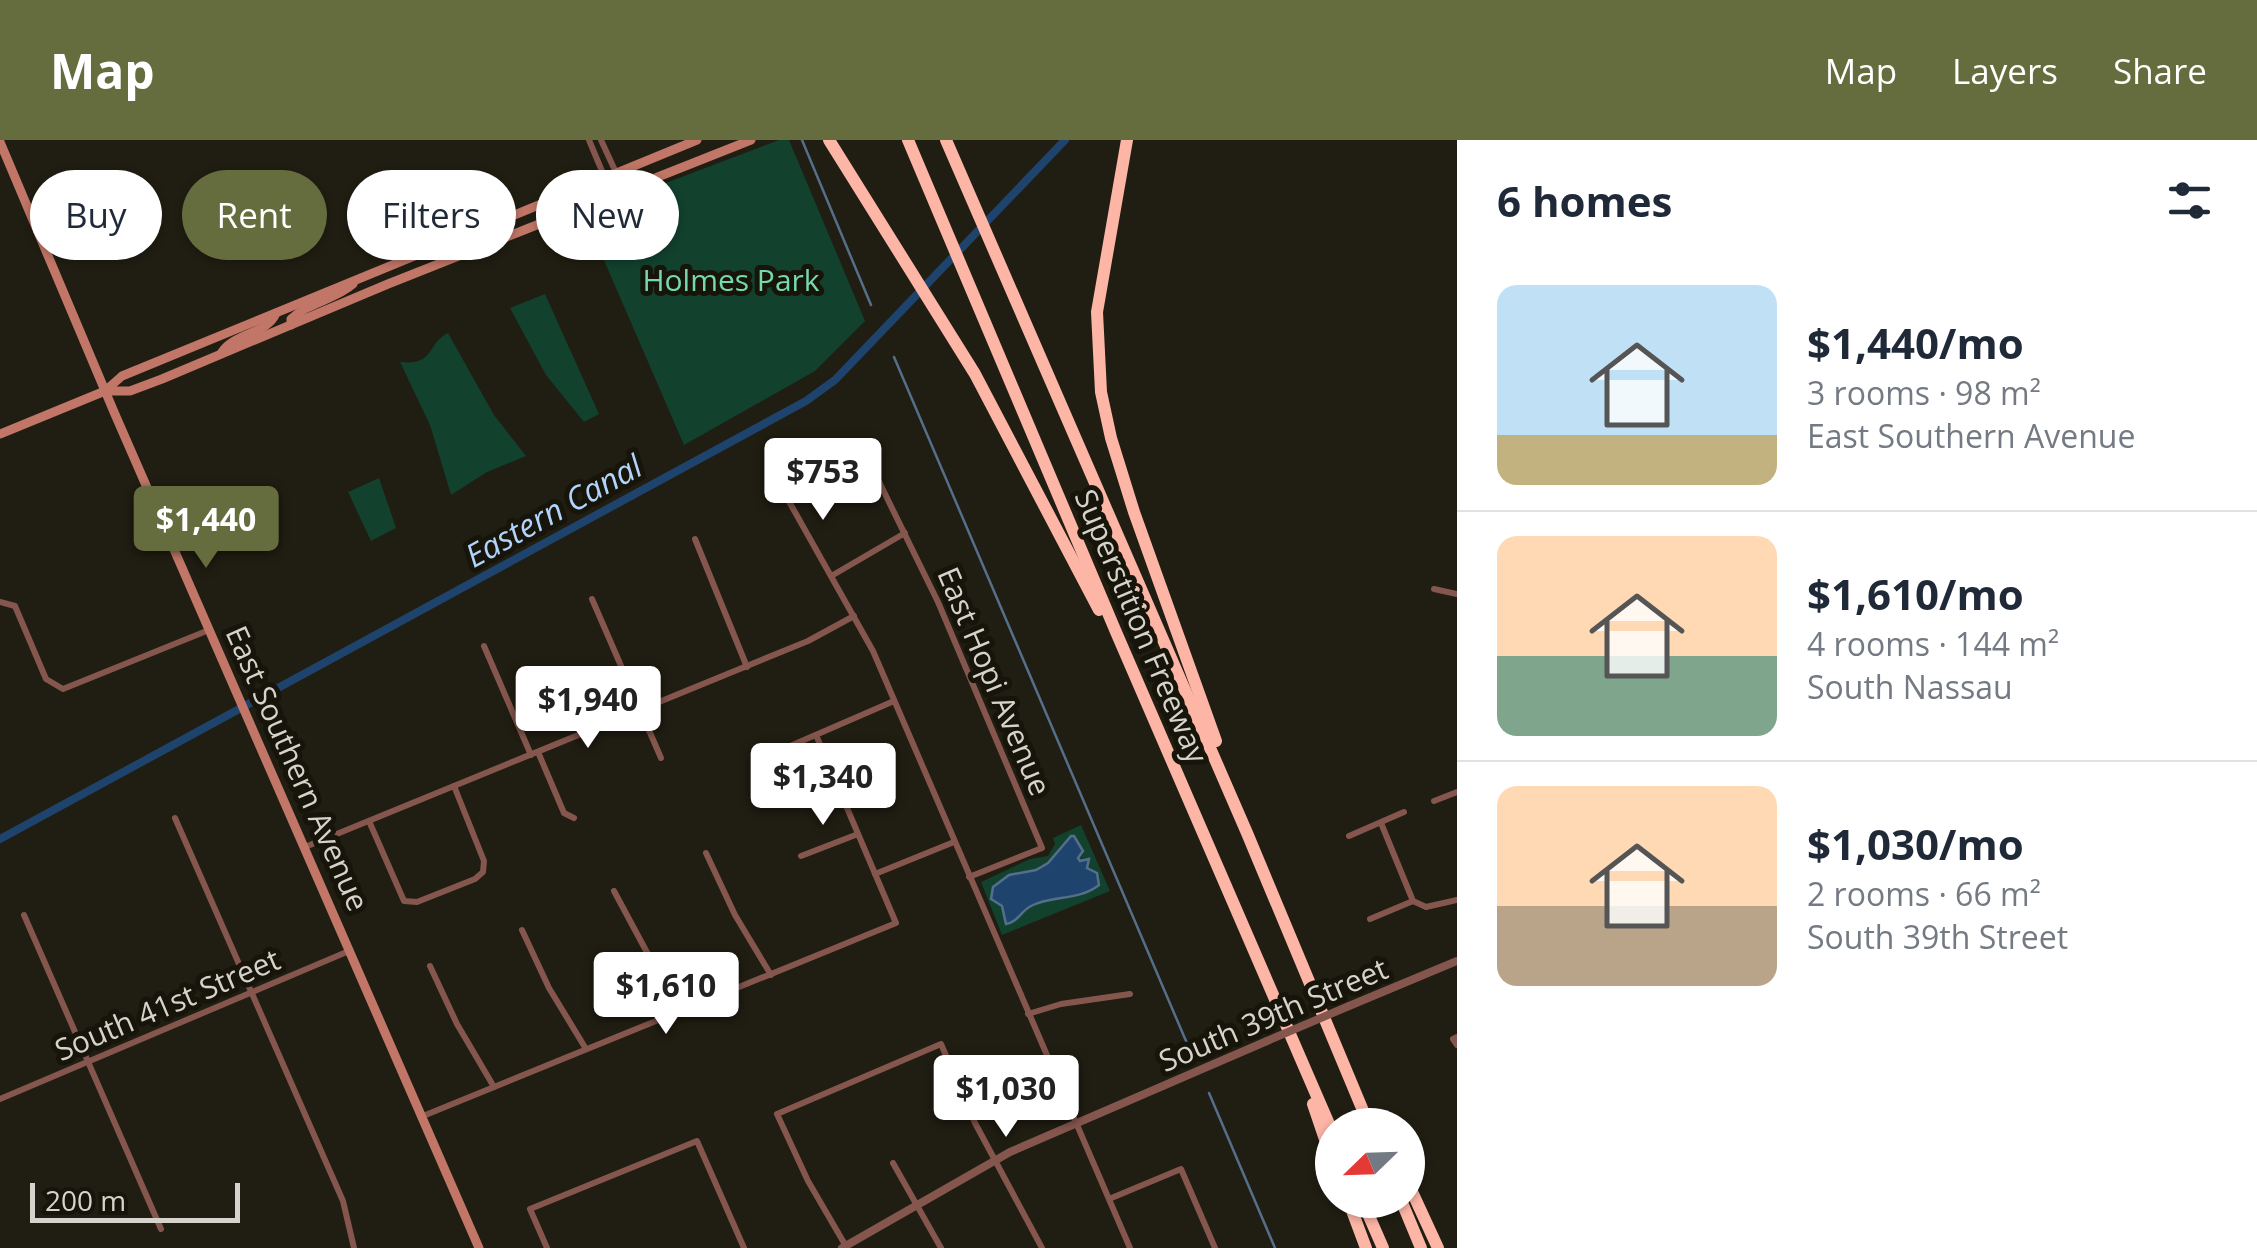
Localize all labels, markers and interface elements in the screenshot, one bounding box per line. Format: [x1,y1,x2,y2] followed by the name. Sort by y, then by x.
[50,38,155,103] text: Map
[1825,47,1897,94] text: Map
[1952,47,2058,94] text: Layers
[2113,47,2207,94] text: Share
[30,170,162,260] chip: Buy
[182,170,327,260] chip: Rent
[347,170,516,260] chip: Filters
[536,170,679,260] chip: New
[1497,172,1672,229] text: 6 homes
[2162,173,2217,228] icon: filters
[642,259,820,300] park label: Holmes Park
[1807,314,2024,371] text: $1,440/mo
[1577,325,1697,445] icon: home
[1807,371,2041,414] text: 3 rooms · 98 m²
[1807,414,2135,457] text: East Southern Avenue
[764,438,882,523] pin: $753
[457,443,650,576] water label: Eastern Canal
[786,449,860,492] text: $753
[1066,483,1219,770] street label: Superstition Freeway
[125,486,287,571] pin: $1,440
[156,497,256,540] text: $1,440
[928,560,1062,802] street label: East Hopi Avenue
[1807,565,2024,622] text: $1,610/mo
[1577,576,1697,696] icon: home
[217,619,379,917] street label: East Southern Avenue
[1807,622,2059,665] text: 4 rooms · 144 m²
[1807,665,2013,708] text: South Nassau
[507,666,669,751] pin: $1,940
[538,677,638,720] text: $1,940
[742,743,904,828] pin: $1,340
[773,754,873,797] text: $1,340
[1807,815,2024,872] text: $1,030/mo
[1577,826,1697,946] icon: home
[1807,872,2041,915] text: 2 rooms · 66 m²
[1807,915,2068,958] text: South 39th Street
[48,938,286,1070] street label: South 41st Street
[1152,947,1394,1081] street label: South 39th Street
[585,952,747,1037] pin: $1,610
[616,963,716,1006] text: $1,610
[925,1055,1087,1140] pin: $1,030
[956,1066,1056,1109] text: $1,030
[1315,1108,1425,1218] north arrow
[1315,1108,1425,1218] map controls
[30,1178,240,1222] scale bar
[45,1181,126,1219] text: 200 m

